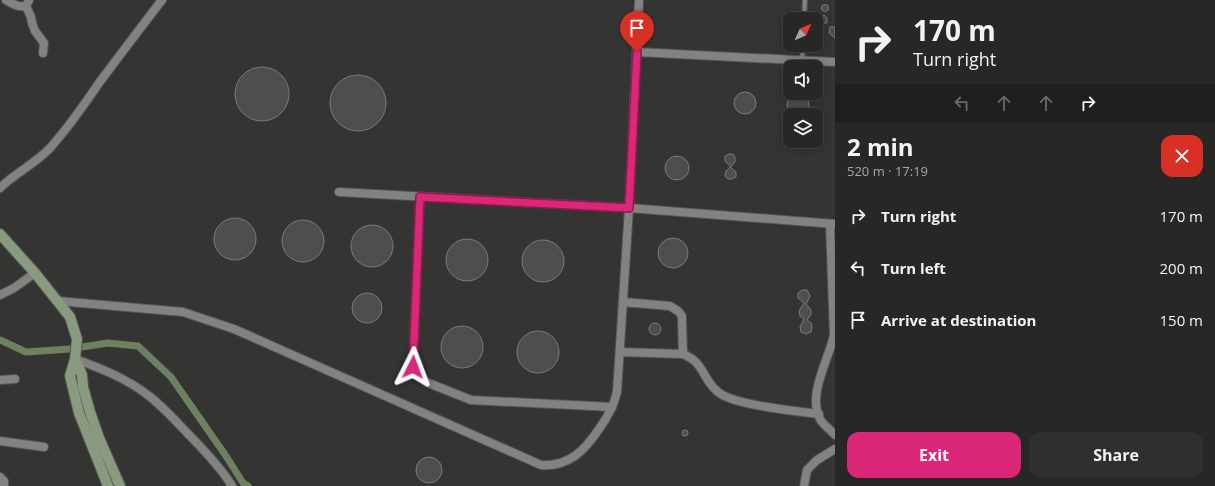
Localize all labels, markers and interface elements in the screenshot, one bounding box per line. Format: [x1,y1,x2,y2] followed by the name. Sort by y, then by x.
[620,11,654,52] pin
[913,11,996,49] text: 170 m
[783,12,823,52] north arrow
[783,12,823,148] map controls
[847,16,899,68] icon: right
[626,17,648,39] icon: arrive
[913,47,996,71] text: Turn right
[783,60,823,100] button: sound
[951,92,973,114] icon: left
[993,92,1015,114] icon: ahead
[1035,92,1057,114] icon: ahead
[1077,92,1099,114] icon: right
[783,108,823,148] button: layers
[847,130,914,163] text: 2 min
[1161,135,1203,177] button: close
[847,162,928,180] text: 520 m · 17:19
[847,205,869,227] icon: right
[881,206,956,226] text: Turn right
[1159,206,1203,226] text: 170 m
[847,257,869,279] icon: left
[881,258,946,278] text: Turn left
[1159,258,1203,278] text: 200 m
[847,309,869,331] icon: arrive
[881,310,1036,330] text: Arrive at destination
[1159,310,1203,330] text: 150 m
[392,346,434,388] position arrow
[847,432,1021,478] button: Exit
[1029,432,1203,478] button: Share

